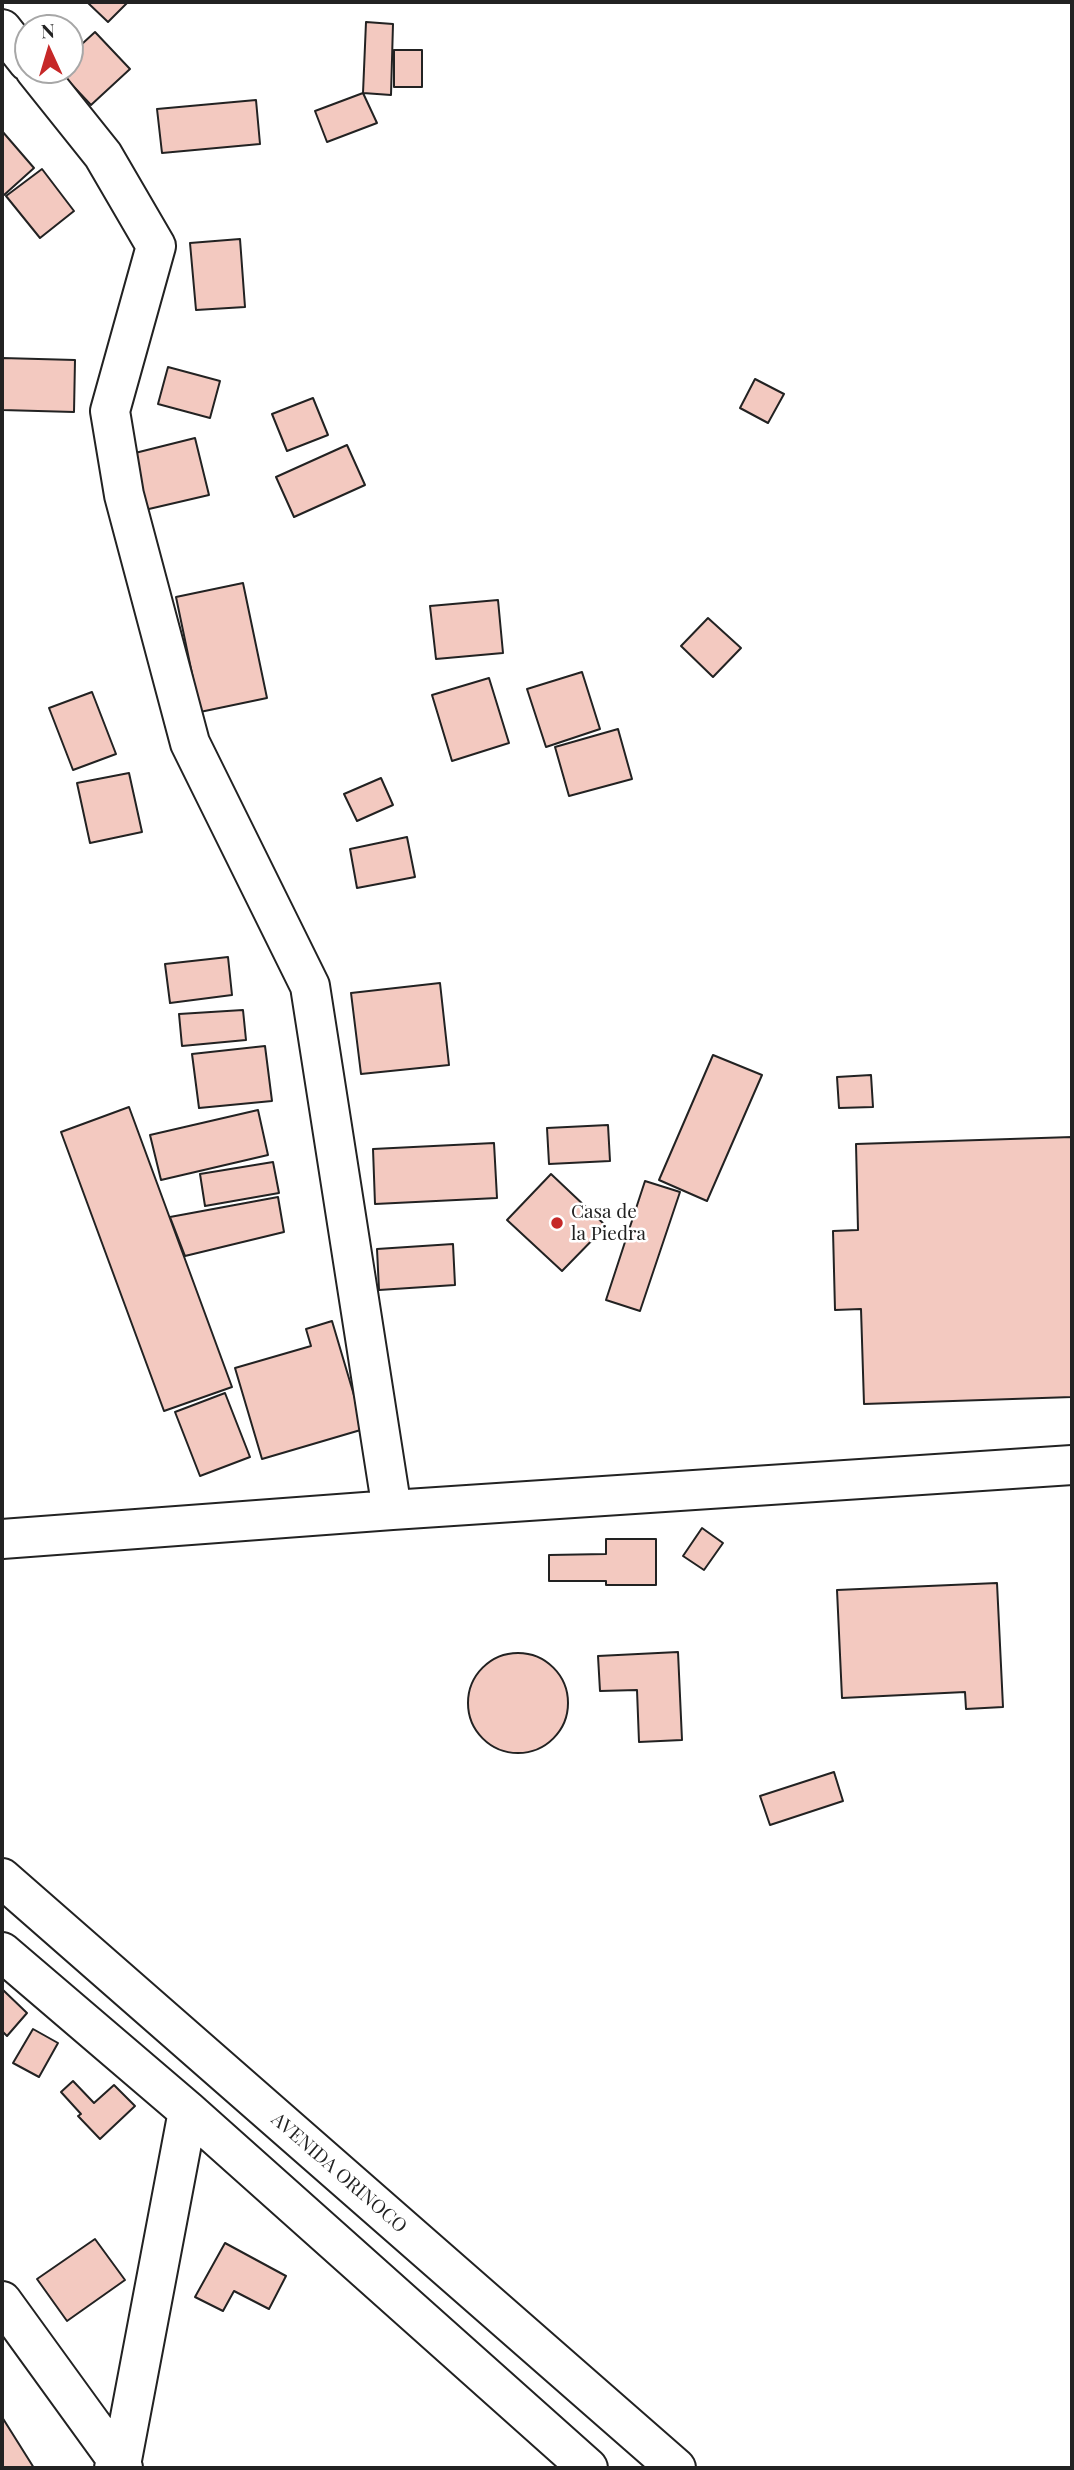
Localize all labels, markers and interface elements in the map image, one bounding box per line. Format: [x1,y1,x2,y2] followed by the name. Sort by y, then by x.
[14,14,84,84] north arrow
[40,17,55,43] text: N
[571,1201,646,1245] place label: Casa de la Piedra
[549,1215,565,1231] marker: Casa de la Piedra
[267,2108,411,2238] street label: AVENIDA ORINOCO

